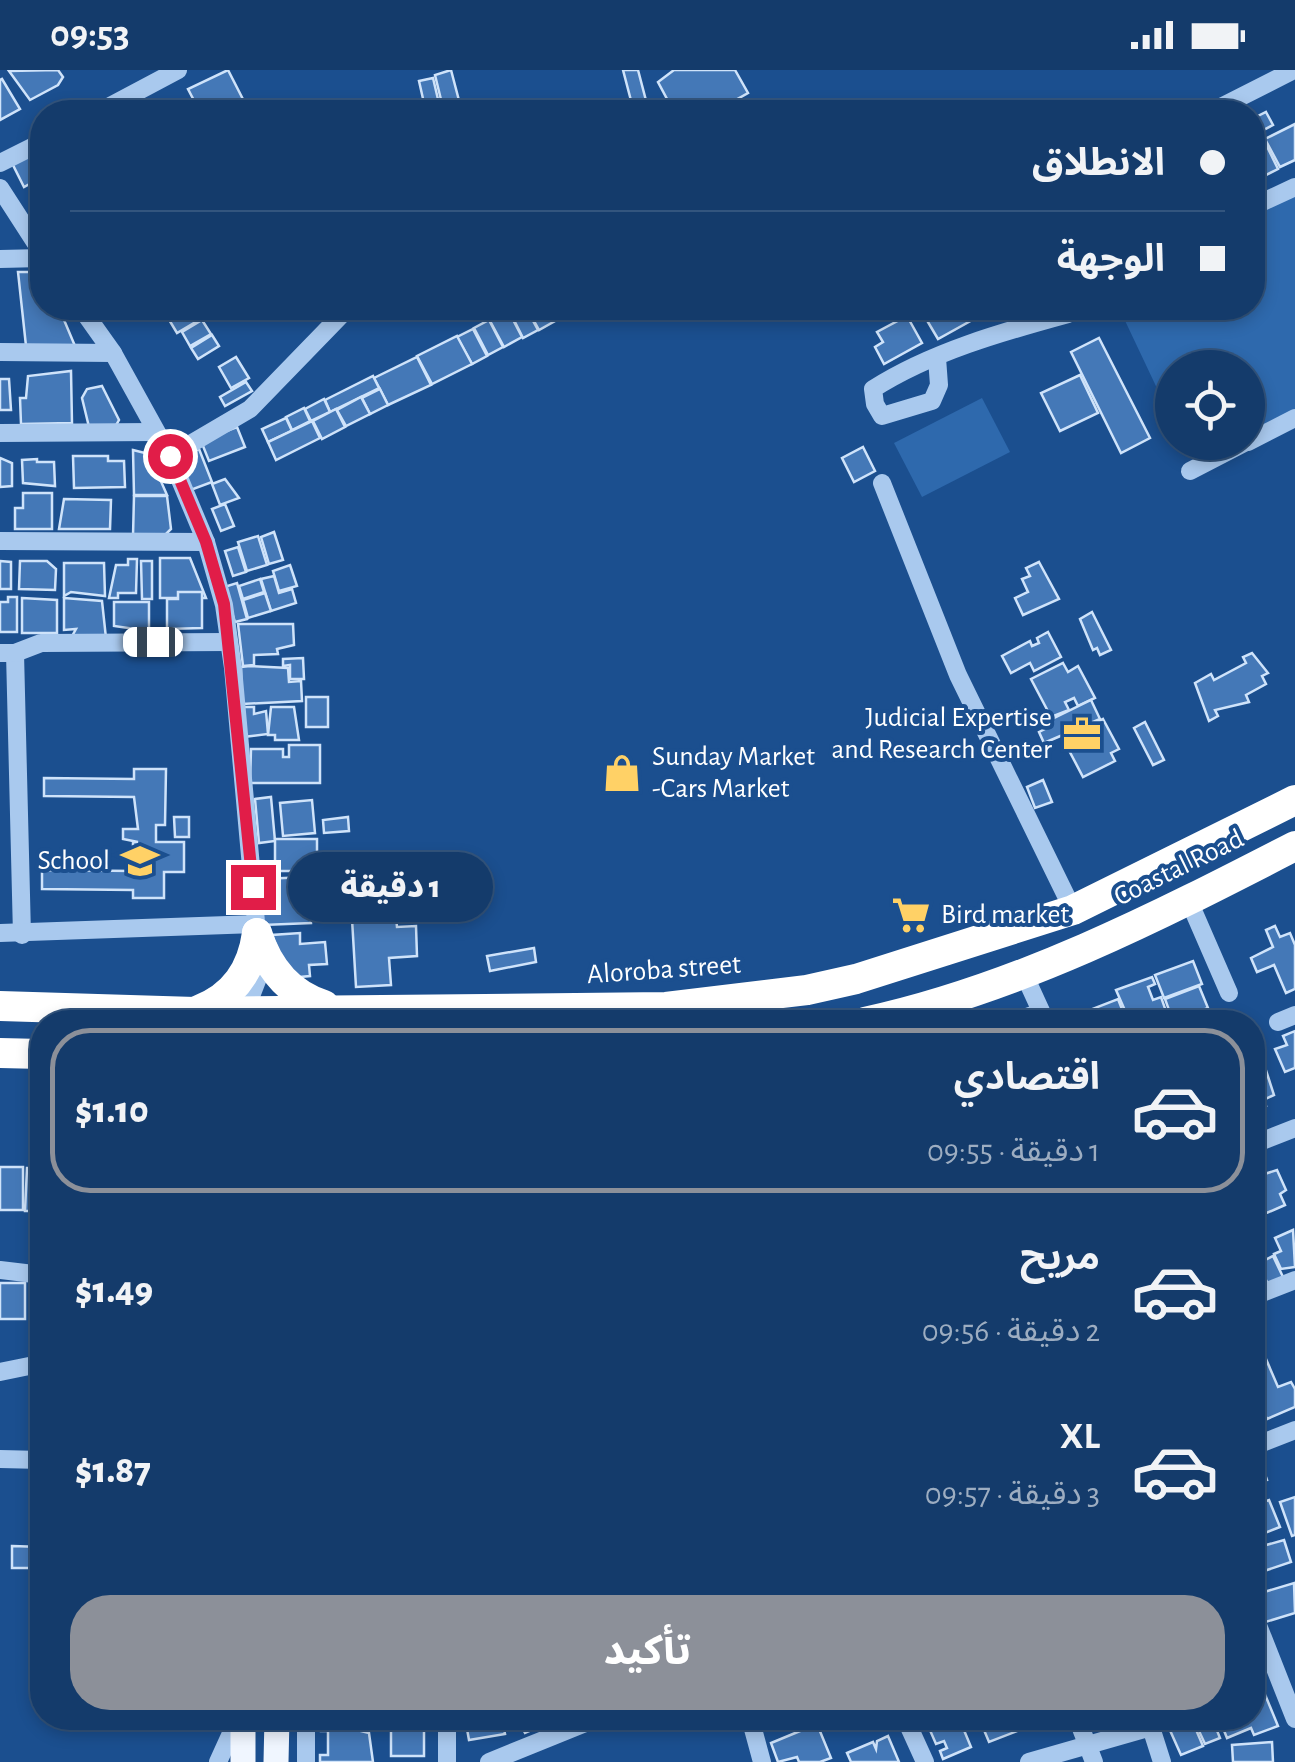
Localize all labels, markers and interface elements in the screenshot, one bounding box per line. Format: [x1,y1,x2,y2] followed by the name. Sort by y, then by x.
[50,16,130,54] text: 09:53
[1032,145,1165,183] text: الانطلاق
[1057,241,1165,279] text: الوجهة
[1155,350,1265,460] map controls
[1155,350,1265,460] button: locate
[148,434,193,479] route start
[123,627,183,657] car
[832,704,1052,764] place label: Judicial Expertise and Research Center
[1061,713,1103,755] office icon: Judicial Expertise and Research Center
[652,743,815,803] place label: Sunday Market -Cars Market
[601,752,643,794] shop icon: Sunday Market -Cars Market
[1110,825,1248,911] street label: Coastal Road
[119,840,161,882] school or university icon: School
[38,847,110,875] place label: School
[288,852,493,922] callout: 1 دقيقة
[231,865,276,910] route end
[341,871,440,903] text: 1 دقيقة
[890,894,932,936] supermarket icon: Bird market
[941,901,1069,929] place label: Bird market
[586,951,742,989] street label: Aloroba street
[954,1059,1100,1097] text: اقتصادي
[1130,1066,1220,1156] icon: car
[75,1092,149,1130] text: $1.10
[927,1135,1100,1167] text: 1 دقيقة · 09:55
[1020,1239,1100,1277] text: مريح
[1130,1246,1220,1336] icon: car
[75,1272,153,1310] text: $1.49
[922,1315,1100,1347] text: 2 دقيقة · 09:56
[1060,1418,1100,1456] text: XL
[1130,1426,1220,1516] icon: car
[75,1452,151,1490] text: $1.87
[925,1478,1100,1510] text: 3 دقيقة · 09:57
[70,1595,1225,1710] button: تأكيد

